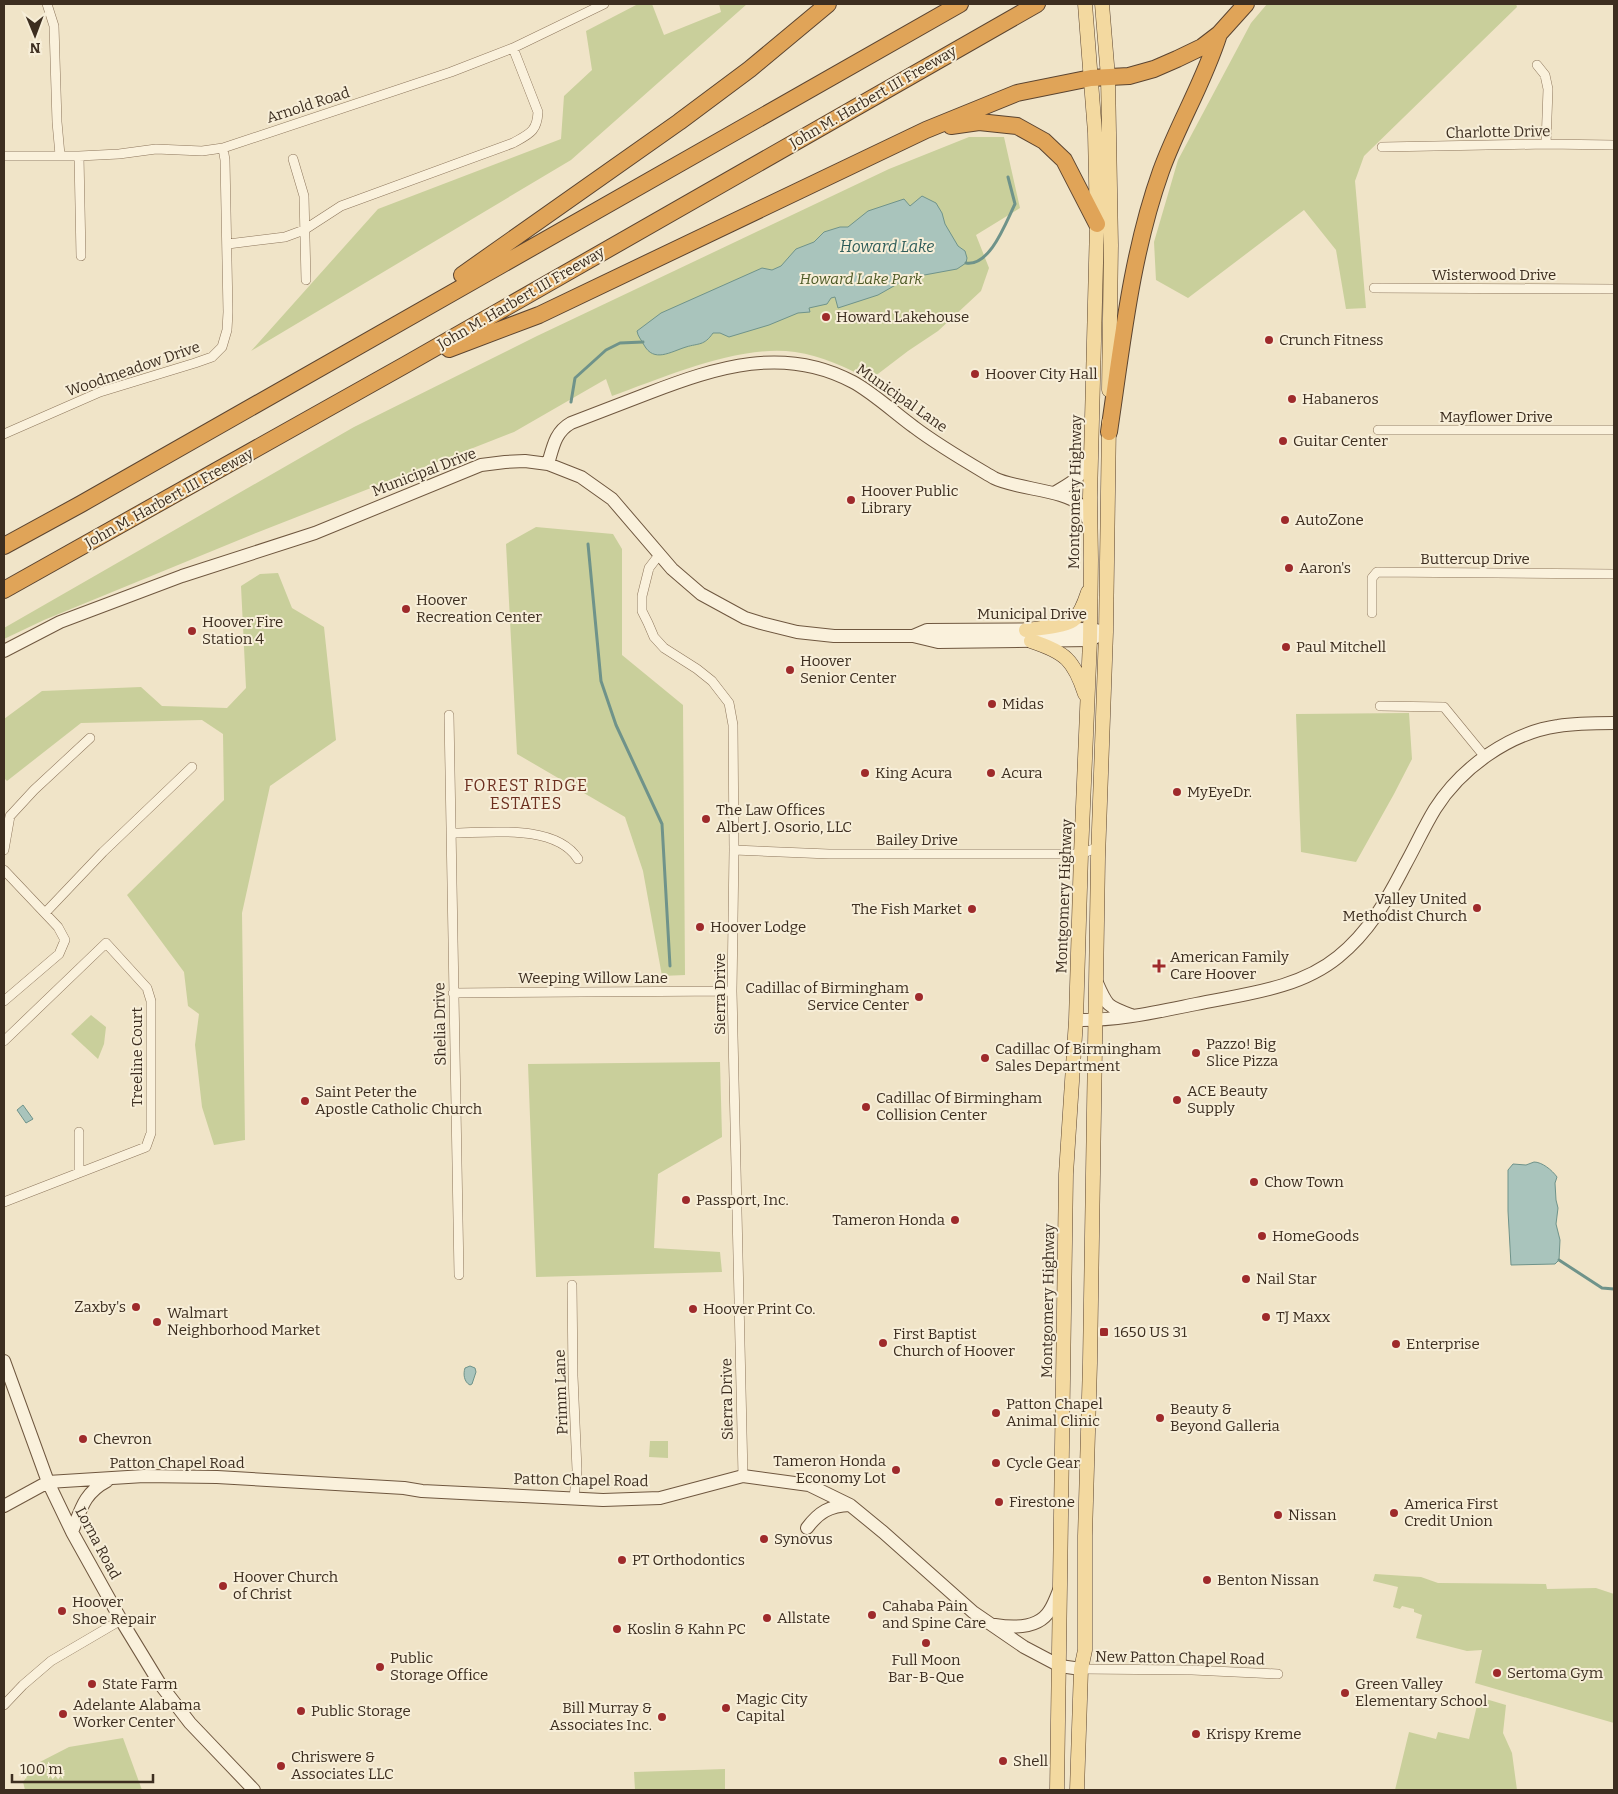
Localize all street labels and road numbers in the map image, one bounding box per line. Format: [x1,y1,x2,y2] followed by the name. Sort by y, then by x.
[785,42,960,153] street label: John M. Harbert III Freeway
[264,83,352,127] street label: Arnold Road
[1445,122,1551,142] street label: Charlotte Drive
[433,243,608,354] street label: John M. Harbert III Freeway
[1432,266,1556,284] street label: Wisterwood Drive
[64,338,202,400] street label: Woodmeadow Drive
[853,360,951,436] street label: Municipal Lane
[1439,408,1553,426] street label: Mayflower Drive
[1065,415,1085,569] street label: Montgomery Highway
[81,444,256,552] street label: John M. Harbert III Freeway
[369,444,479,500] street label: Municipal Drive
[1420,550,1530,568] street label: Buttercup Drive
[977,605,1087,623] street label: Municipal Drive
[1052,818,1076,974] street label: Montgomery Highway
[876,831,958,849] street label: Bailey Drive
[711,953,729,1035] street label: Sierra Drive
[518,969,668,987] street label: Weeping Willow Lane
[430,982,450,1066] street label: Shelia Drive
[128,1007,146,1107] street label: Treeline Court
[1038,1224,1058,1378] street label: Montgomery Highway
[551,1349,571,1435] street label: Primm Lane
[717,1358,737,1440] street label: Sierra Drive
[109,1454,245,1472] street label: Patton Chapel Road
[513,1470,649,1490] street label: Patton Chapel Road
[71,1504,125,1582] street label: Lorna Road
[1095,1648,1265,1668] street label: New Patton Chapel Road

